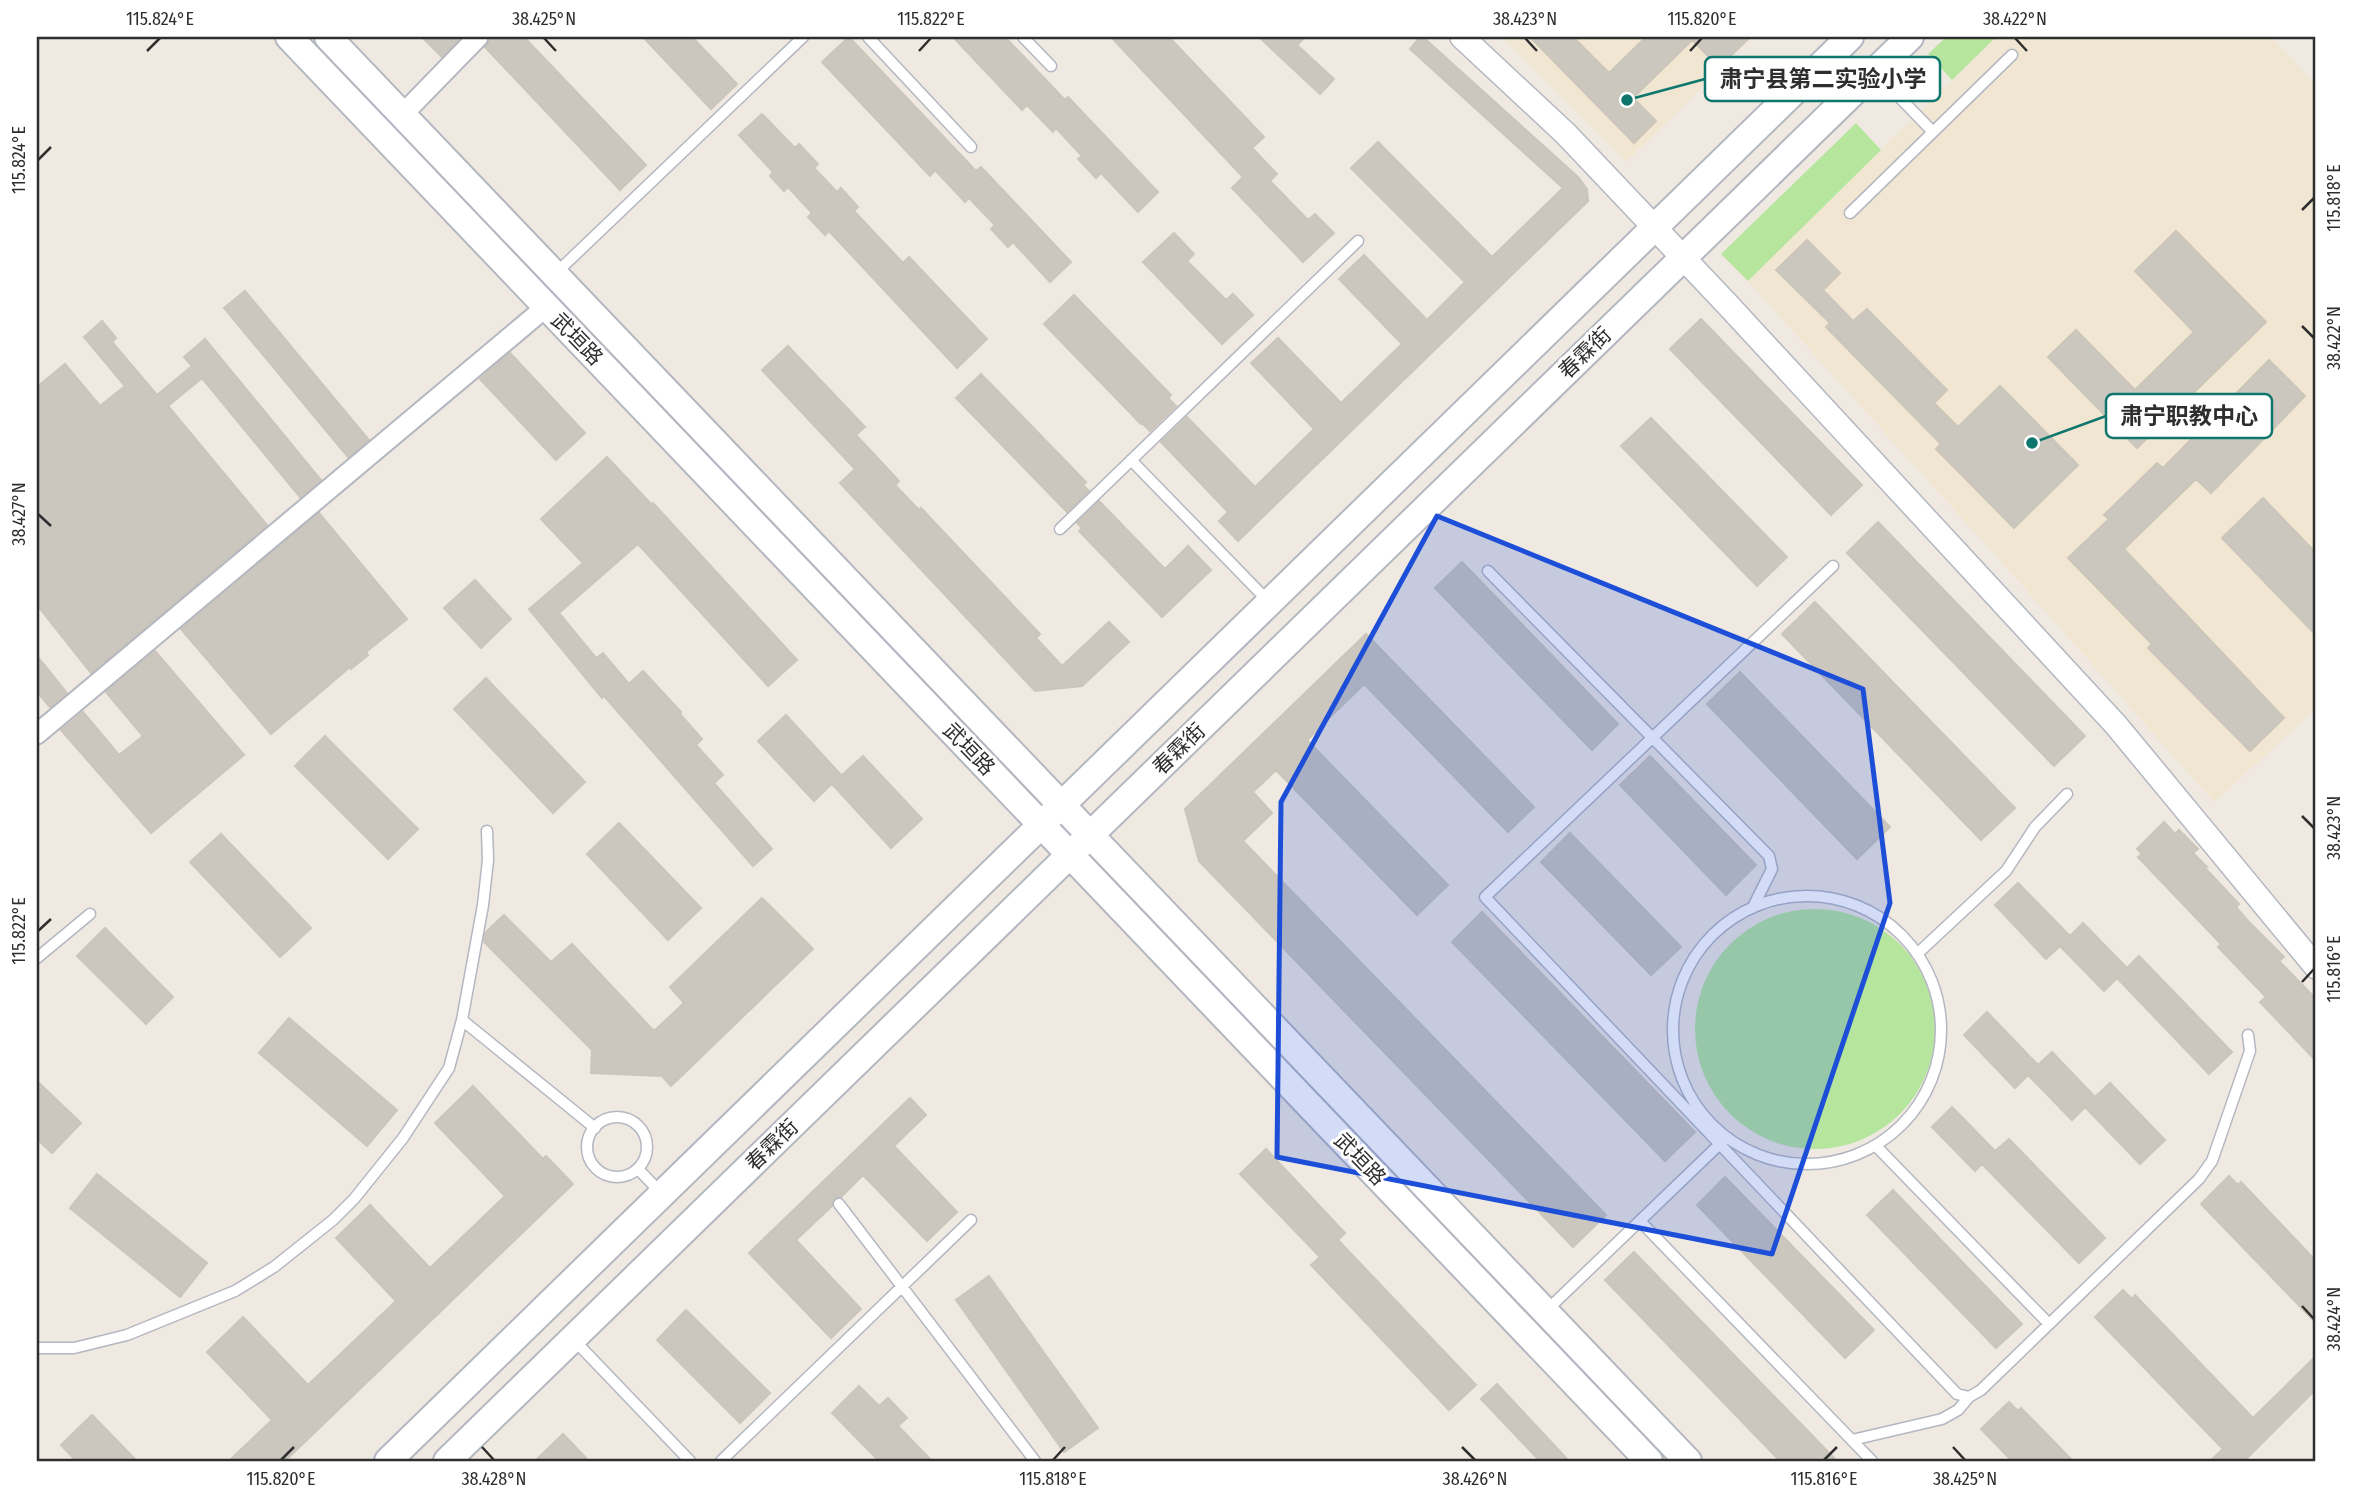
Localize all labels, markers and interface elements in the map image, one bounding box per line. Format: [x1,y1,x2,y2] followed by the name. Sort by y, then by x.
[126,8,194,30] text: 115.824°E
[512,8,576,30] text: 38.425°N
[897,8,965,30] text: 115.822°E
[1493,8,1557,30] text: 38.423°N
[1668,8,1736,30] text: 115.820°E
[1983,8,2047,30] text: 38.422°N
[1705,57,1940,101] callout: 肃宁县第二实验小学
[1720,65,1927,93] text: 肃宁县第二实验小学
[8,126,30,194] text: 115.824°E
[2323,164,2345,232] text: 115.818°E
[2323,306,2345,370] text: 38.422°N
[546,307,608,371] street label: 武垣路
[1553,322,1617,384] street label: 春霖街
[2106,394,2272,438] callout: 肃宁职教中心
[2120,402,2258,430] text: 肃宁职教中心
[8,482,30,546] text: 38.427°N
[938,717,1000,781] street label: 武垣路
[1147,718,1211,780] street label: 春霖街
[2323,796,2345,860] text: 38.423°N
[8,897,30,965] text: 115.822°E
[2323,935,2345,1003] text: 115.816°E
[740,1114,804,1176] street label: 春霖街
[1329,1127,1391,1191] street label: 武垣路
[2323,1287,2345,1351] text: 38.424°N
[247,1468,315,1490] text: 115.820°E
[461,1468,527,1490] text: 38.428°N
[1019,1468,1087,1490] text: 115.818°E
[1443,1468,1507,1490] text: 38.426°N
[1790,1468,1858,1490] text: 115.816°E
[1933,1468,1997,1490] text: 38.425°N

